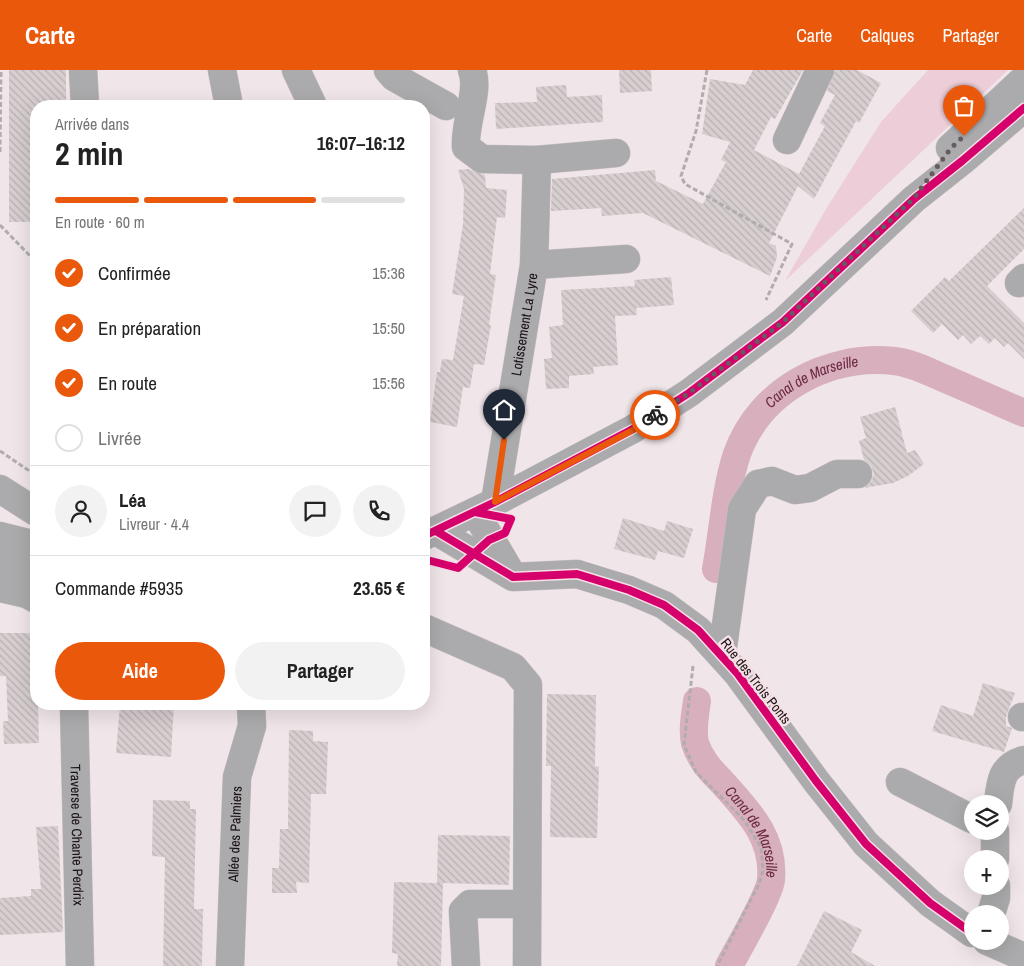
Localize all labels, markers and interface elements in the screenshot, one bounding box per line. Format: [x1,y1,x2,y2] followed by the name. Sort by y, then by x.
[25,19,75,51] text: Carte
[796,23,832,48] text: Carte
[860,23,914,48] text: Calques
[942,23,999,48] text: Partager
[943,85,985,136] pin
[950,92,978,120] icon: bag
[55,113,129,135] text: Arrivée dans
[317,130,405,156] text: 16:07–16:12
[55,132,124,175] text: 2 min
[55,211,145,233] text: En route · 60 m
[55,259,83,287] icon: check
[98,260,171,286] text: Confirmée
[372,262,405,284] text: 15:36
[507,272,542,377] street label: Lotissement La Lyre
[55,314,83,342] icon: check
[98,315,201,341] text: En préparation
[372,317,405,339] text: 15:50
[760,350,860,413] water label: Canal de Marseille
[55,369,83,397] icon: check
[98,370,157,396] text: En route
[372,372,405,394] text: 15:56
[483,389,525,440] pin
[630,390,680,440] courier
[490,396,518,424] icon: home
[641,401,669,429] icon: bike
[98,425,141,451] text: Livrée
[55,485,107,537] button: person
[289,485,341,537] button: chat
[353,485,405,537] button: phone
[119,487,146,513] text: Léa
[119,513,189,535] text: Livreur · 4.4
[55,575,183,601] text: Commande #5935
[353,575,405,601] text: 23.65 €
[717,634,795,728] street label: Rue des Trois Ponts
[55,642,225,700] button: Aide
[235,642,405,700] button: Partager
[66,764,88,906] street label: Traverse de Chante Perdrix
[720,781,782,878] water label: Canal de Marseille
[224,786,246,883] street label: Allée des Palmiers
[964,795,1009,950] map controls
[964,795,1009,840] button: layers
[964,850,1009,895] button: +
[964,905,1009,950] button: −

